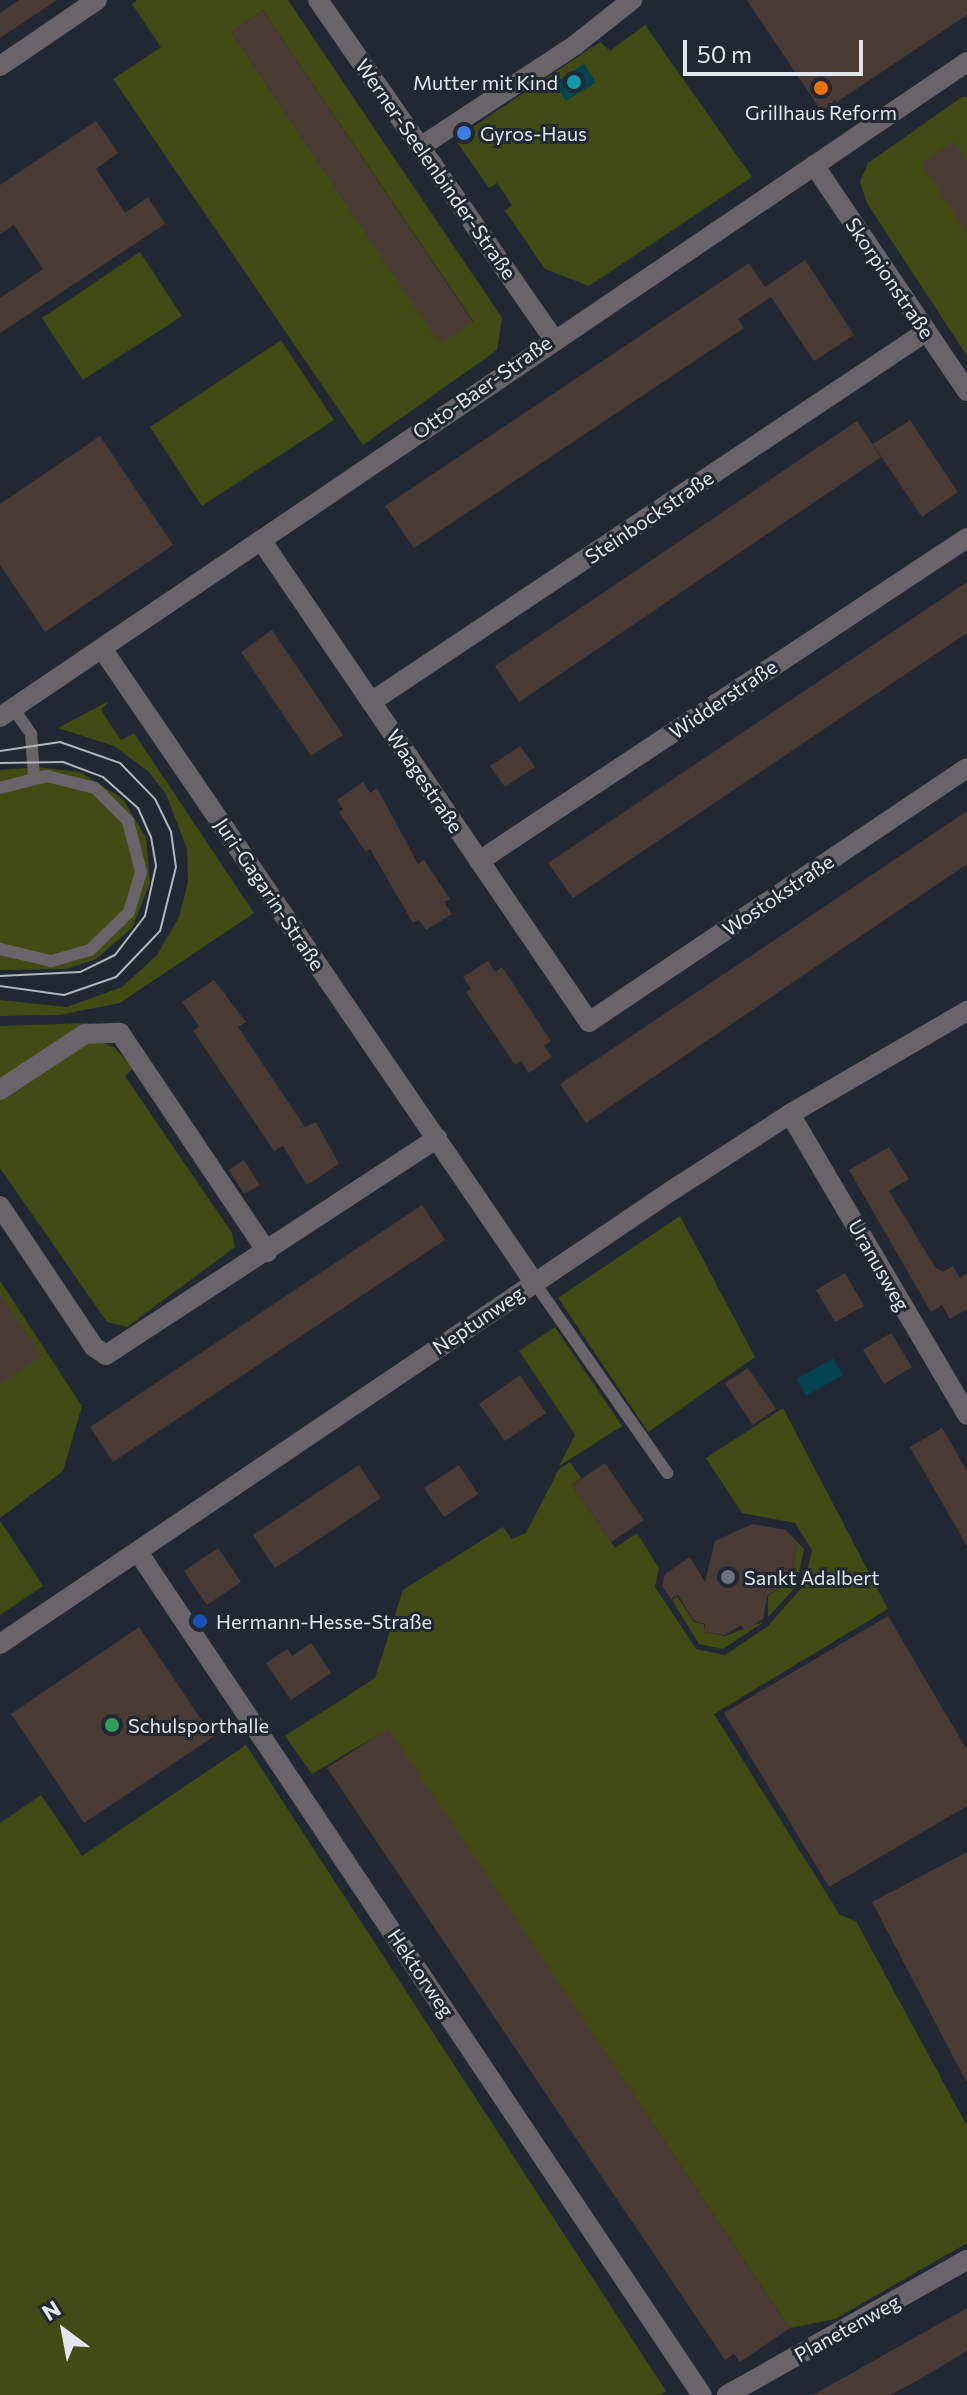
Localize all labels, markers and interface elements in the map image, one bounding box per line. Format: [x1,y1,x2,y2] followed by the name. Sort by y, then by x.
[687,24,867,74] scale bar
[697,39,752,68] text: 50 m
[351,54,521,284] street label: Werner-Seelenbinder-Straße
[413,70,558,94] place label: Mutter mit Kind
[565,73,583,91] marker: Mutter mit Kind
[812,79,830,97] marker: Grillhaus Reform
[745,100,897,124] place label: Grillhaus Reform
[480,121,587,145] place label: Gyros-Haus
[455,124,473,142] marker: Gyros-Haus
[841,213,939,343] street label: Skorpionstraße
[408,330,556,444] street label: Otto-Baer-Straße
[580,465,718,569] street label: Steinbockstraße
[664,654,782,744] street label: Widderstraße
[382,725,468,837] street label: Waagestraße
[210,813,330,975] street label: Juri-Gagarin-Straße
[718,849,838,941] street label: Wostokstraße
[843,1215,915,1315] street label: Uranusweg
[428,1281,528,1359] street label: Neptunweg
[744,1565,880,1589] place label: Sankt Adalbert
[719,1568,737,1586] marker: Sankt Adalbert
[216,1609,432,1633] place label: Hermann-Hesse-Straße
[191,1612,209,1630] marker: Hermann-Hesse-Straße
[128,1713,269,1737] place label: Schulsporthalle
[103,1716,121,1734] marker: Schulsporthalle
[383,1924,459,2022] street label: Hektorweg
[790,2289,904,2367] street label: Planetenweg
[24,2291,104,2371] north arrow
[37,2294,65,2326] text: N

